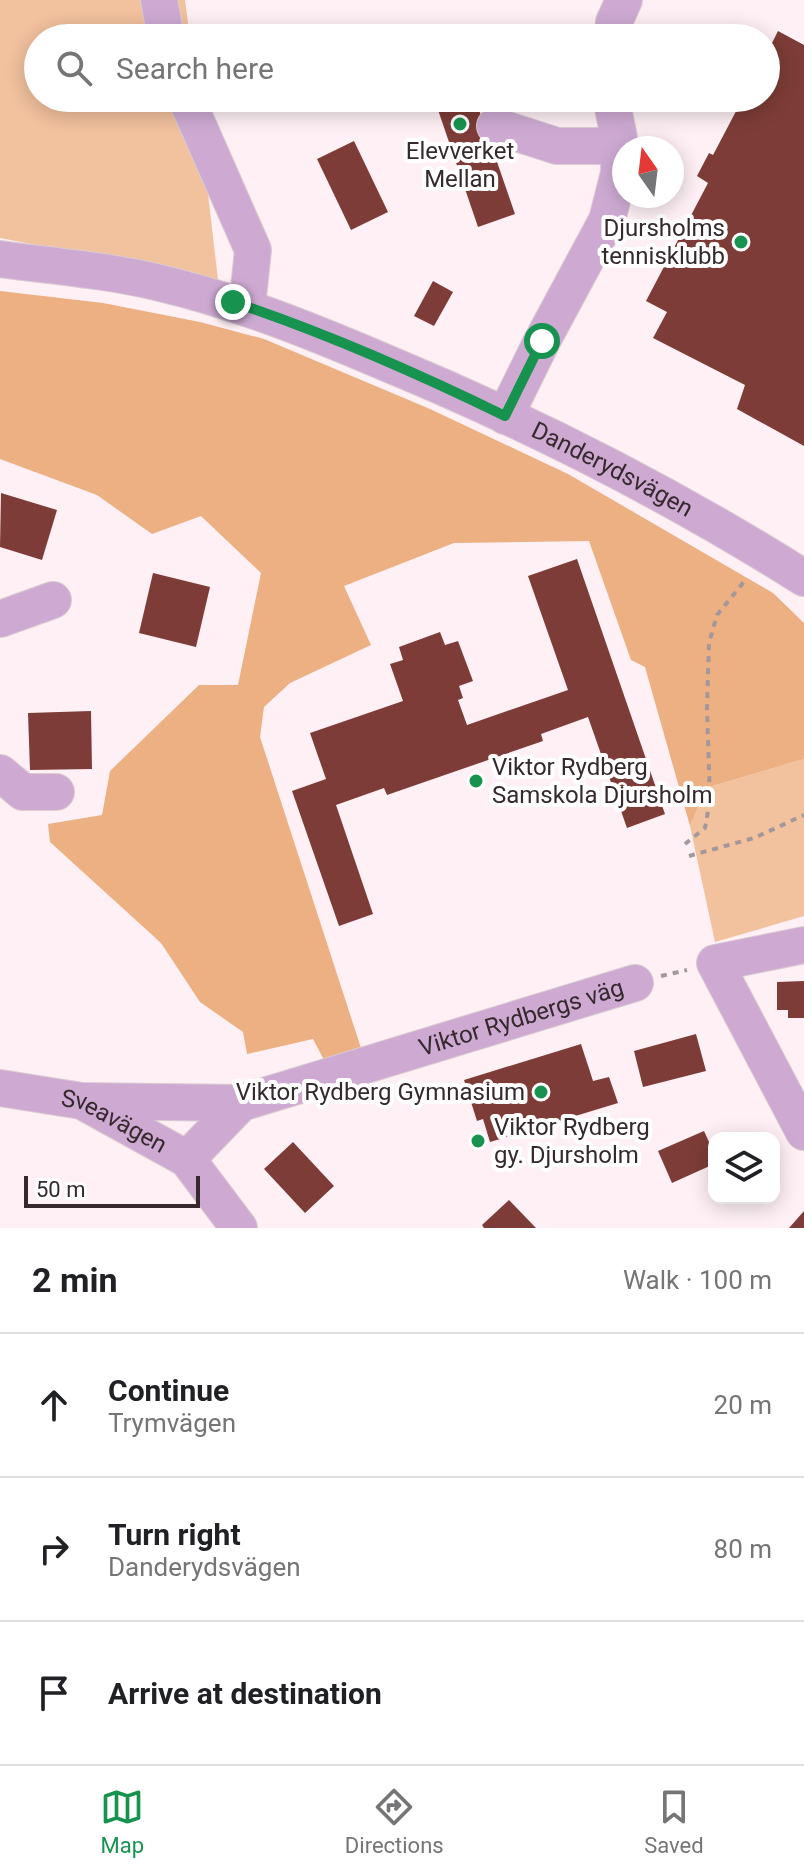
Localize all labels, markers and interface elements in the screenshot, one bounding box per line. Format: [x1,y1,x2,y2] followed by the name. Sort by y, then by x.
[24,24,780,112] search box
[52,46,96,90] icon: search
[116,51,274,86] text: Search here
[451,115,469,133] marker: Elevverket Mellan
[612,136,684,208] north arrow
[406,137,514,193] place label: Elevverket Mellan
[602,214,725,270] place label: Djursholms tennisklubb
[732,233,750,251] marker: Djursholms tennisklubb
[215,284,251,320] route end
[524,323,560,359] route start
[527,416,698,523] street label: Danderydsvägen
[492,753,712,809] place label: Viktor Rydberg Samskola Djursholm
[467,772,485,790] marker: Viktor Rydberg Samskola Djursholm
[416,973,627,1062] street label: Viktor Rydbergs väg
[236,1078,525,1106] place label: Viktor Rydberg Gymnasium
[532,1083,550,1101] marker: Viktor Rydberg Gymnasium
[59,1084,172,1159] street label: Sveavägen
[494,1113,650,1169] place label: Viktor Rydberg gy. Djursholm
[469,1132,487,1150] marker: Viktor Rydberg gy. Djursholm
[708,1132,780,1204] map controls
[708,1132,780,1204] button: layers
[24,1172,200,1208] scale bar
[36,1177,85,1202] text: 50 m
[32,1260,117,1300] text: 2 min
[623,1265,772,1295] text: Walk · 100 m
[108,1373,229,1408] text: Continue
[32,1383,76,1427] icon: ahead
[714,1390,772,1420] text: 20 m
[108,1408,236,1438] text: Trymvägen
[108,1517,241,1552] text: Turn right
[32,1527,76,1571] icon: right
[714,1534,772,1564] text: 80 m
[108,1552,301,1582] text: Danderydsvägen
[32,1671,76,1715] icon: arrive
[108,1676,382,1711] text: Arrive at destination
[100,1785,144,1858] tab: Map
[345,1785,444,1858] tab: Directions
[644,1785,704,1858] tab: Saved

